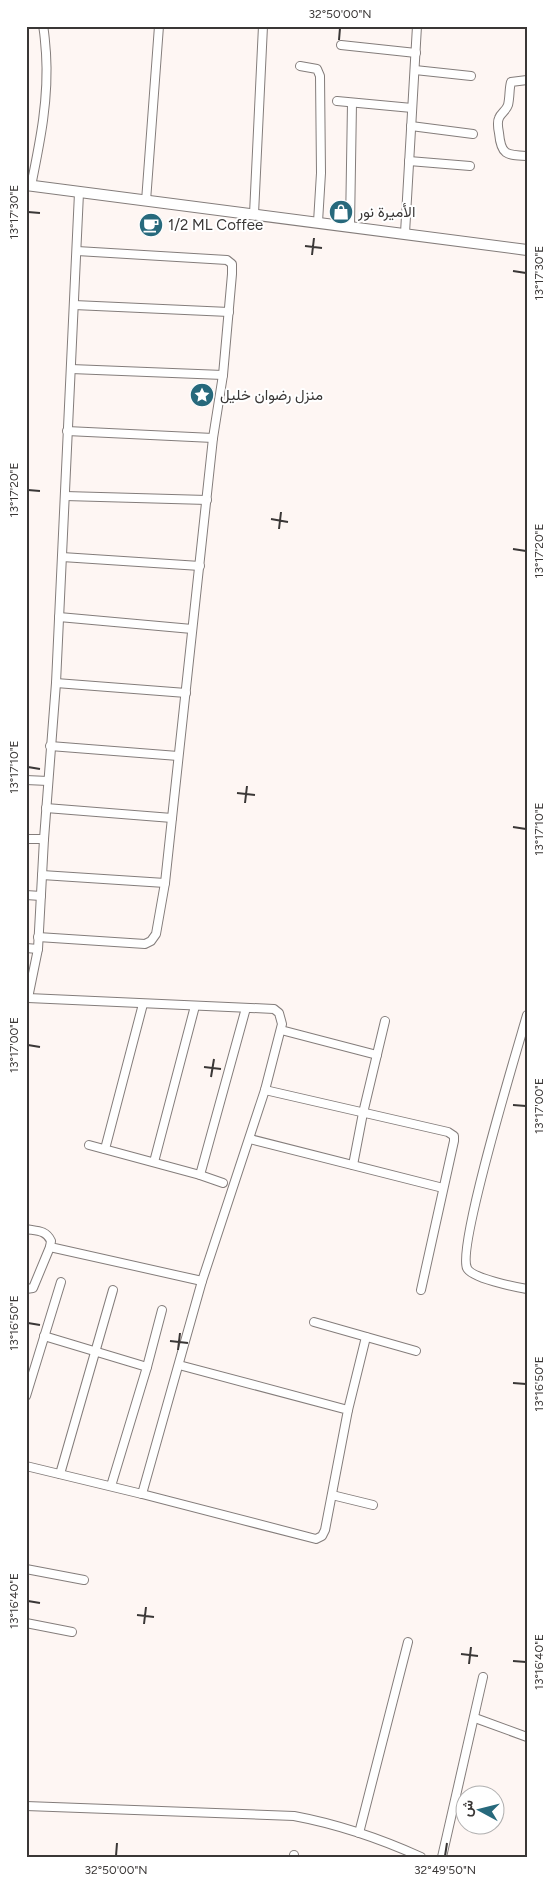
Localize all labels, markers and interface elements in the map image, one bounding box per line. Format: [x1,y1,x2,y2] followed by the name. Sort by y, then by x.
[308,7,372,21] text: 32°50'00"N
[7,185,21,239] text: 13°17'30"E
[328,199,354,225] shop icon: الأميرة نور
[357,203,415,221] place label: الأميرة نور
[138,212,164,238] cafe icon: 1/2 ML Coffee
[168,216,263,234] place label: 1/2 ML Coffee
[532,246,546,300] text: 13°17'30"E
[189,382,215,408] place icon: منزل رضوان خليل
[220,386,323,404] place label: منزل رضوان خليل
[7,462,21,518] text: 13°17'20"E
[532,523,546,579] text: 13°17'20"E
[7,740,21,794] text: 13°17'10"E
[532,802,546,856] text: 13°17'10"E
[7,1017,21,1073] text: 13°17'00"E
[532,1078,546,1134] text: 13°17'00"E
[7,1295,21,1351] text: 13°16'50"E
[532,1356,546,1412] text: 13°16'50"E
[7,1573,21,1629] text: 13°16'40"E
[532,1634,546,1690] text: 13°16'40"E
[456,1786,506,1836] north arrow
[458,1799,477,1818] text: ش
[84,1863,148,1877] text: 32°50'00"N
[414,1863,476,1877] text: 32°49'50"N

